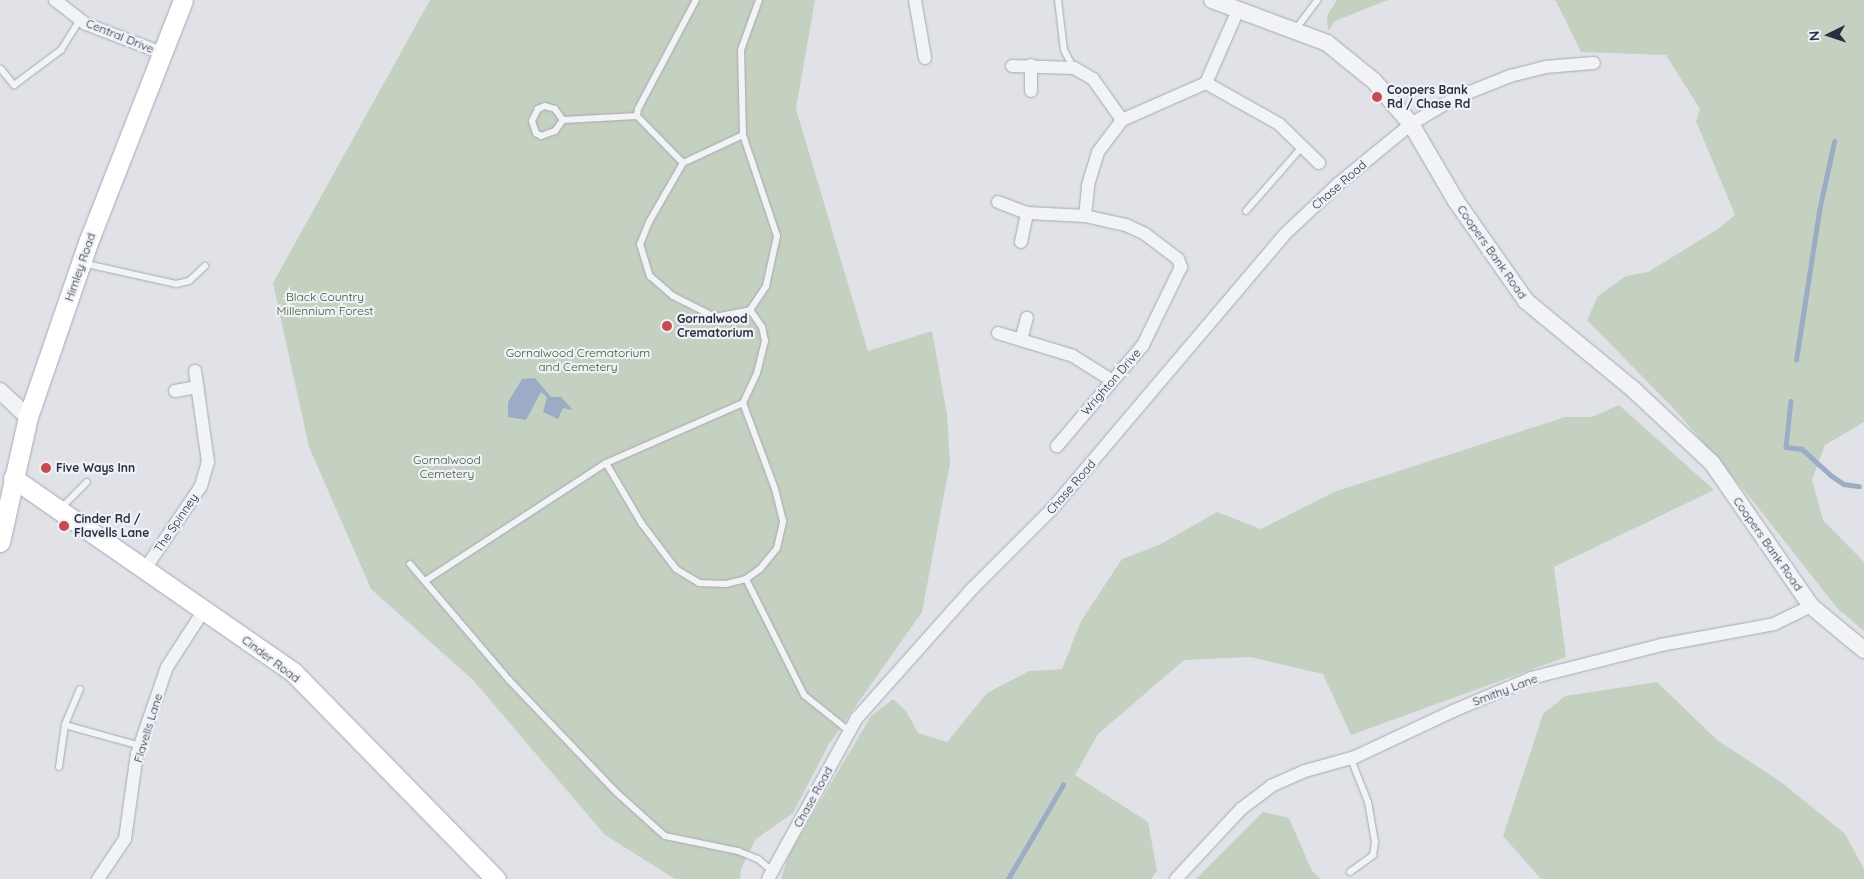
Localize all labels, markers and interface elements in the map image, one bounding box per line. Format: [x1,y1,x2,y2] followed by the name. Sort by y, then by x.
[1804,10,1854,60] north arrow
[84,16,156,56] street label: Central Drive
[1805,30,1823,42] text: N
[1387,83,1470,111] place label: Coopers Bank Rd / Chase Rd
[1371,91,1383,103] marker: Coopers Bank Rd / Chase Rd
[1309,157,1369,213] street label: Chase Road
[1454,202,1530,302] street label: Coopers Bank Road
[62,231,98,303] street label: Himley Road
[277,290,373,318] park label: Black Country Millennium Forest
[677,312,754,340] place label: Gornalwood Crematorium
[661,320,673,332] marker: Gornalwood Crematorium
[506,346,650,374] park label: Gornalwood Crematorium and Cemetery
[1078,346,1144,418] street label: Wrighton Drive
[413,453,481,481] park label: Gornalwood Cemetery
[1043,457,1099,517] street label: Chase Road
[56,461,135,475] place label: Five Ways Inn
[40,462,52,474] marker: Five Ways Inn
[151,491,201,555] street label: The Spinney
[1730,494,1806,594] street label: Coopers Bank Road
[74,512,149,540] place label: Cinder Rd / Flavells Lane
[58,520,70,532] marker: Cinder Rd / Flavells Lane
[239,632,303,686] street label: Cinder Road
[1470,671,1540,709] street label: Smithy Lane
[131,692,165,764] street label: Flavells Lane
[790,764,836,830] street label: Chase Road

